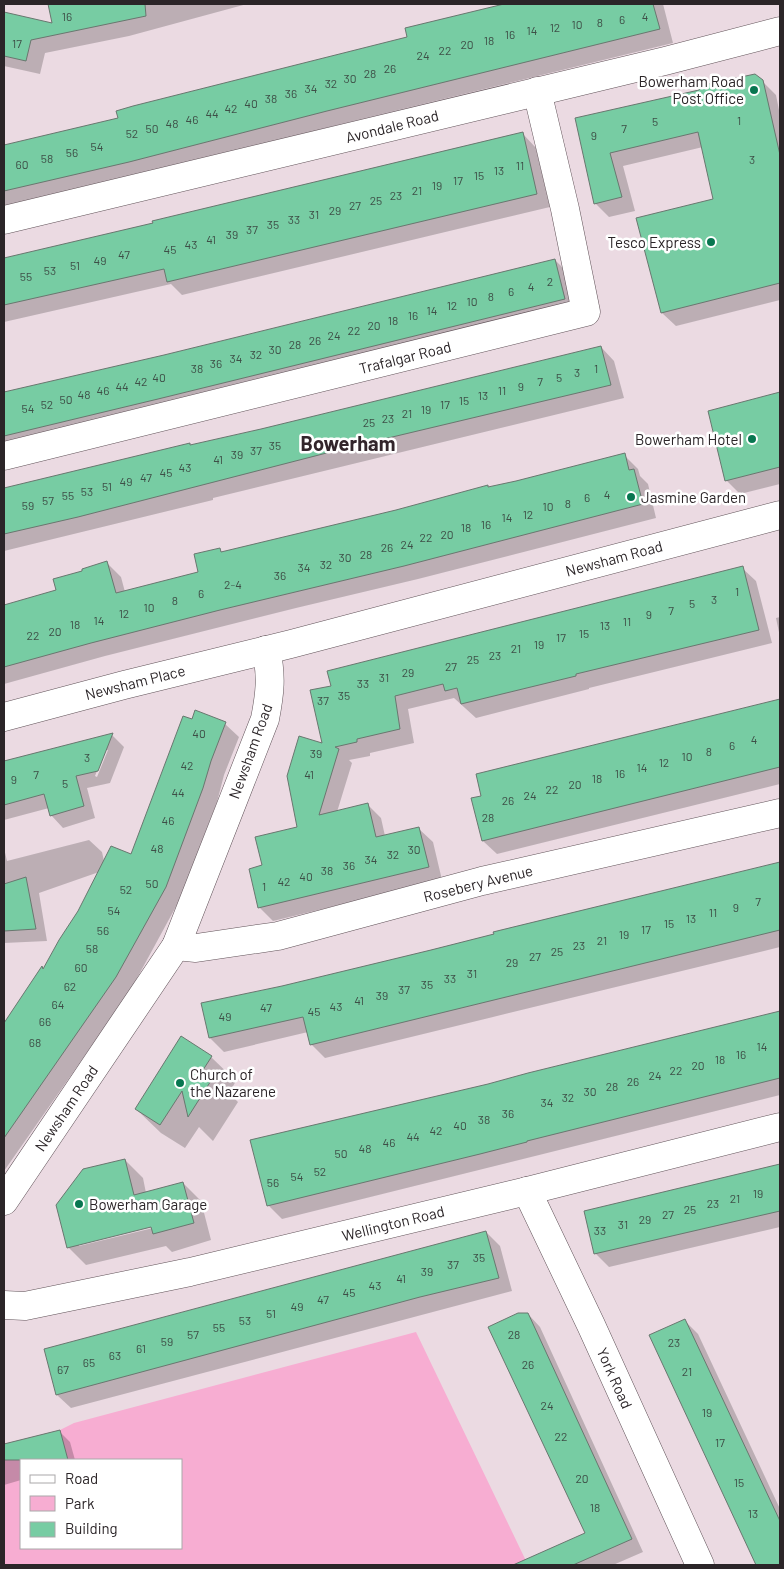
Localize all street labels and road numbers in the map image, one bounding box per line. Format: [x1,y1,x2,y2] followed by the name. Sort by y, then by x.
[344,106,440,146] street label: Avondale Road
[357,337,453,377] street label: Trafalgar Road
[563,536,665,580] street label: Newsham Road
[83,661,187,703] street label: Newsham Place
[224,701,276,801] street label: Newsham Road
[421,861,535,905] street label: Rosebery Avenue
[31,1062,101,1154] street label: Newsham Road
[340,1202,446,1244] street label: Wellington Road
[594,1345,636,1411] street label: York Road

